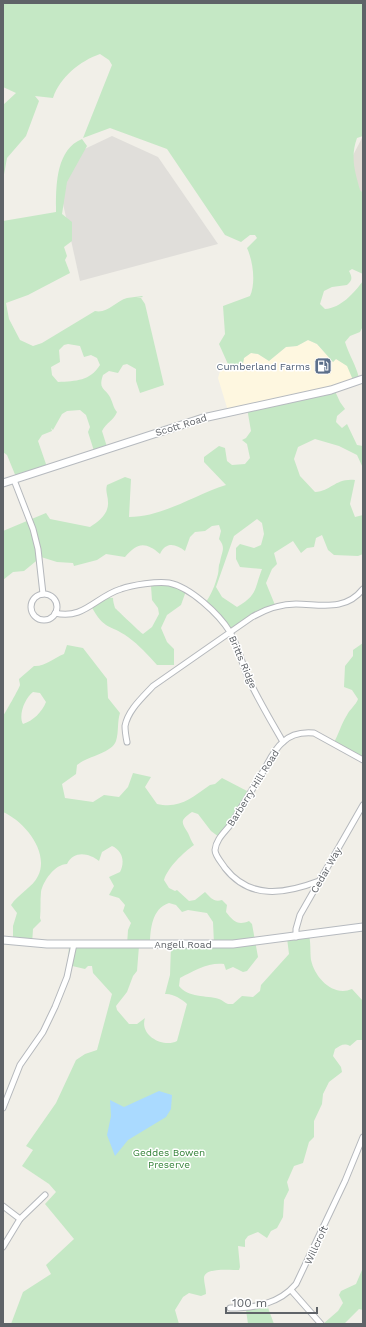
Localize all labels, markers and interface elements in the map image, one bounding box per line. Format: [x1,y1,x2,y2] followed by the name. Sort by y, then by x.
[313,356,333,376] fuel station icon: Cumberland Farms
[217,361,310,372] place label: Cumberland Farms
[154,412,208,438] street label: Scott Road
[227,634,259,690] street label: Britts Ridge
[225,748,281,828] street label: Barberry Hill Road
[308,844,344,895] street label: Cedar Way
[154,939,212,950] street label: Angell Road
[133,1147,205,1170] park label: Geddes Bowen Preserve
[302,1223,330,1266] street label: Willcroft
[226,1289,317,1315] scale bar
[232,1296,267,1310] text: 100 m

